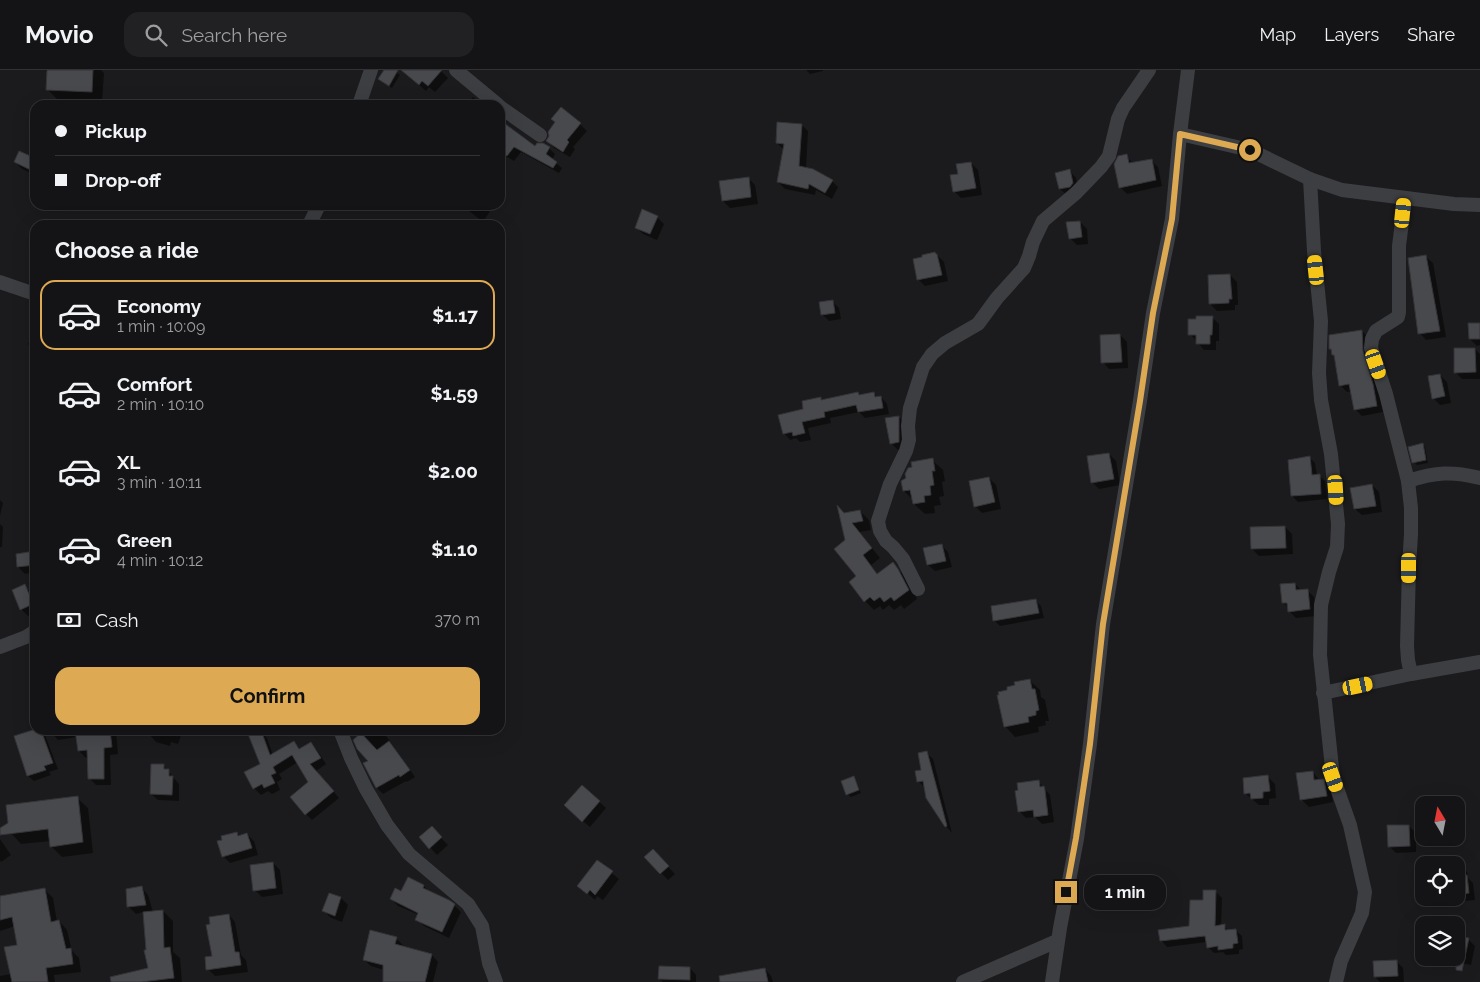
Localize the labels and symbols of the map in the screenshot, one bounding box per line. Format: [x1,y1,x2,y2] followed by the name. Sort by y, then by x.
[1239,139,1261,161] route start
[1393,197,1412,229] car
[1306,254,1325,286] car
[1364,347,1387,381] car
[1327,475,1344,505] car
[1401,553,1416,583] car
[1341,676,1374,696] car
[1321,760,1344,794] car
[1415,796,1465,846] north arrow
[1084,874,1166,910] callout: 1 min
[1055,881,1077,903] route end

